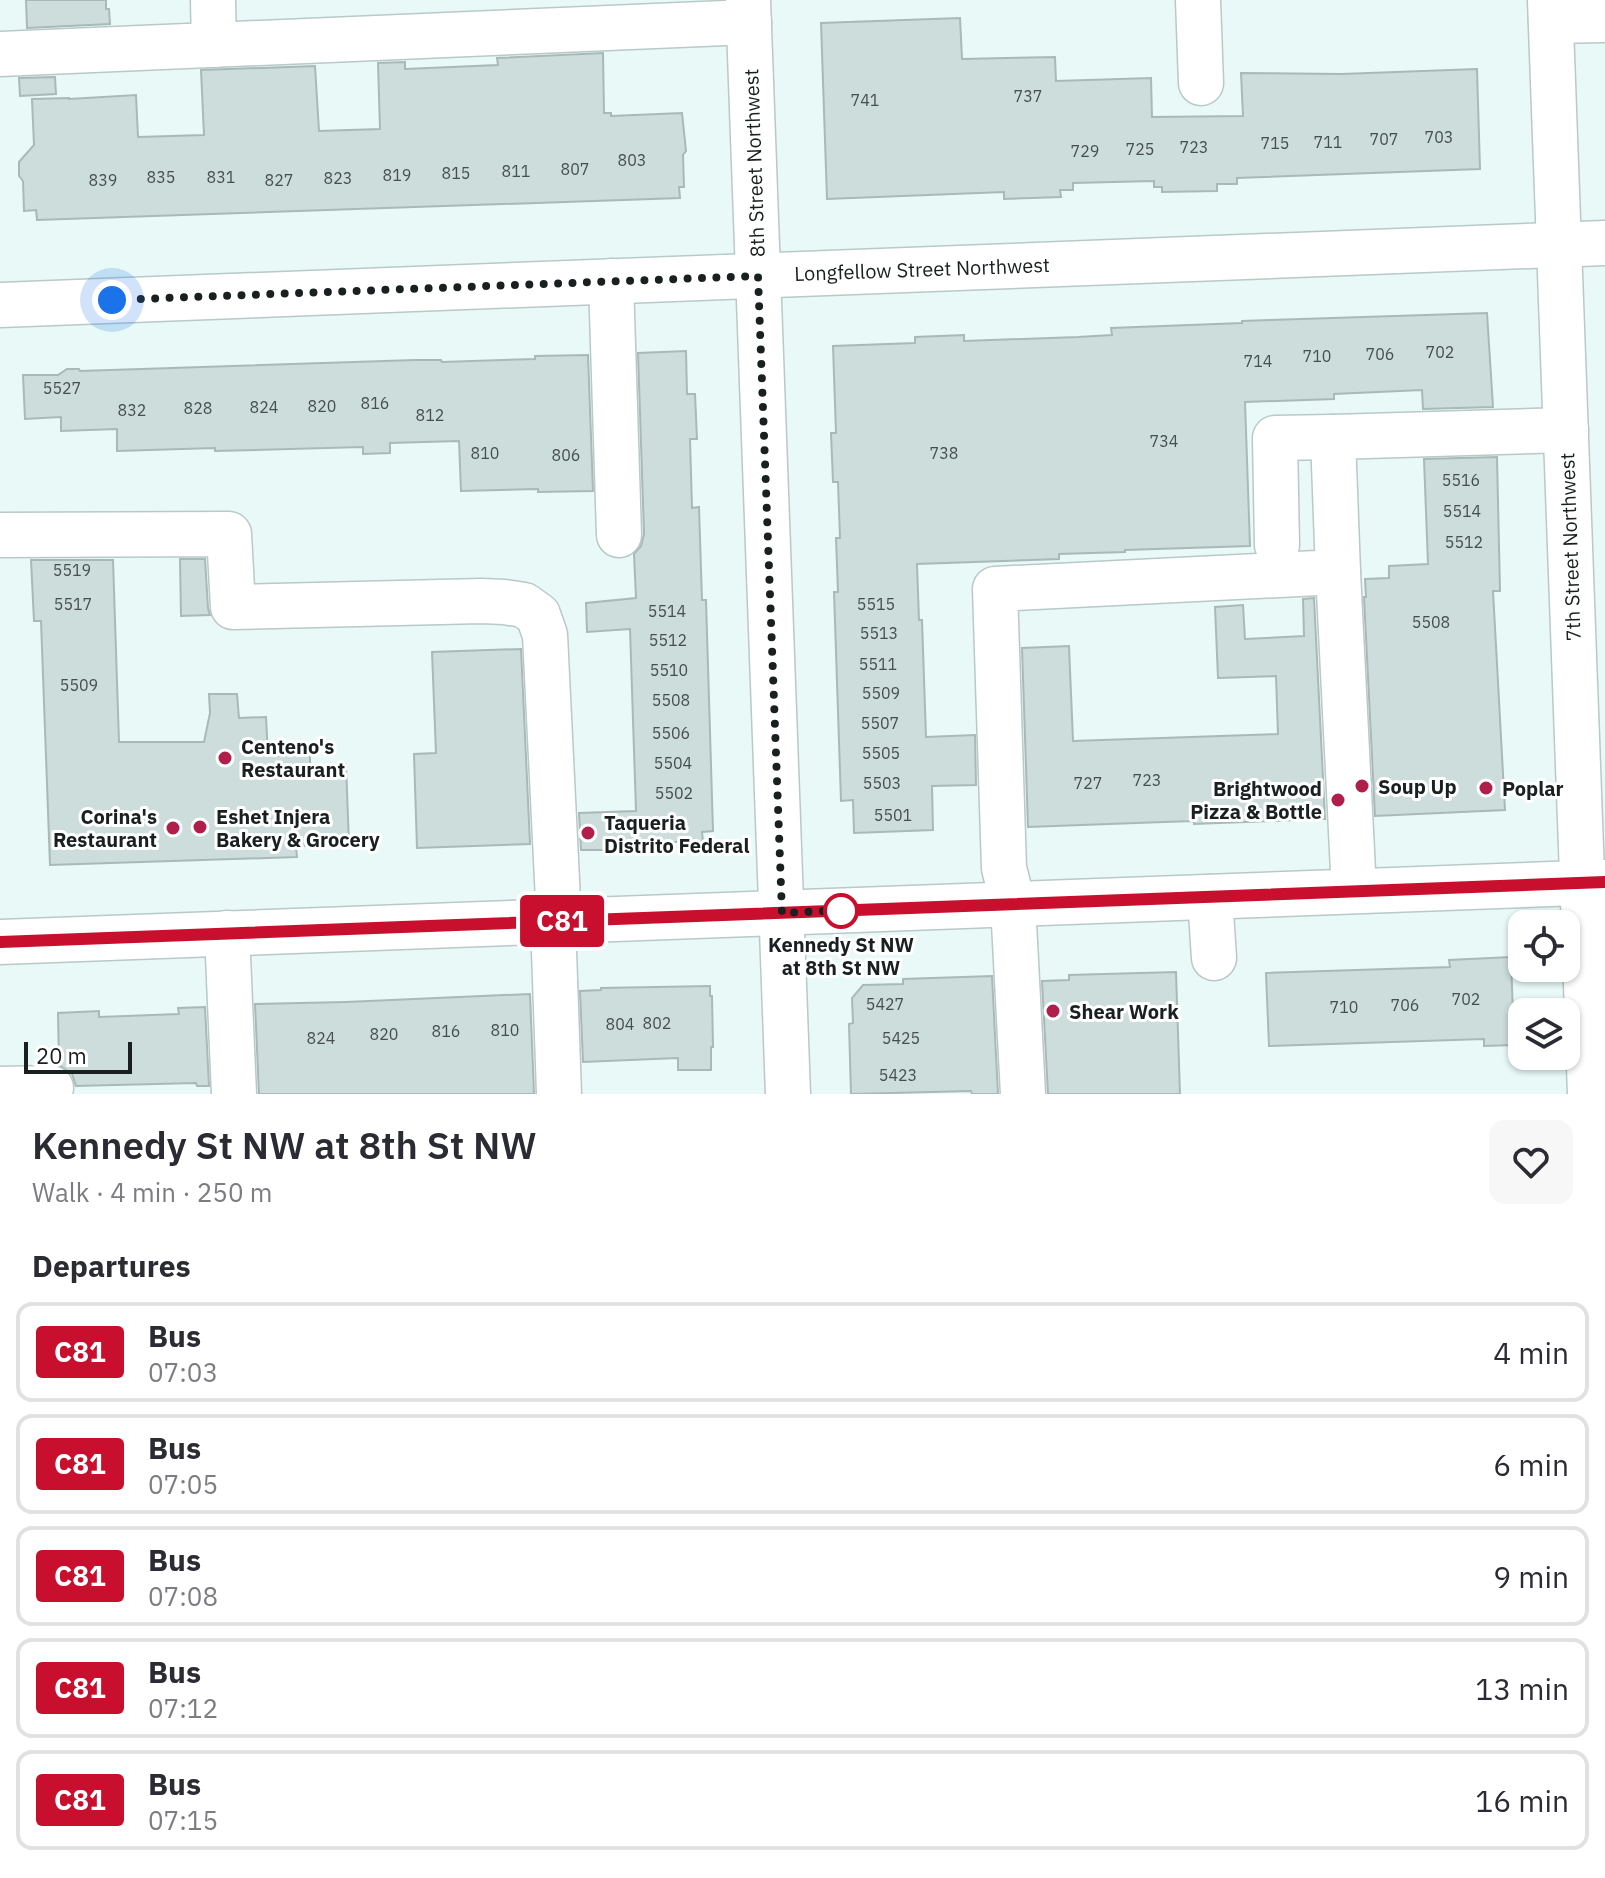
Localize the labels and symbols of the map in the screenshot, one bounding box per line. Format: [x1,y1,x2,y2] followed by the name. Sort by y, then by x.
[737,68,771,258] street label: 8th Street Northwest
[1014,86,1042,106] house number: 737
[851,90,879,110] house number: 741
[1425,127,1453,147] house number: 703
[1370,129,1398,149] house number: 707
[1314,132,1342,152] house number: 711
[1261,133,1289,153] house number: 715
[1180,137,1208,157] house number: 723
[1126,139,1154,159] house number: 725
[1071,141,1099,161] house number: 729
[618,150,646,170] house number: 803
[561,159,589,179] house number: 807
[502,161,530,181] house number: 811
[442,163,470,183] house number: 815
[383,165,411,185] house number: 819
[147,167,175,187] house number: 835
[207,167,235,187] house number: 831
[324,168,352,188] house number: 823
[89,170,117,190] house number: 839
[265,170,293,190] house number: 827
[794,251,1050,287] street label: Longfellow Street Northwest
[92,280,132,320] your location
[1426,342,1454,362] house number: 702
[1366,344,1394,364] house number: 706
[1303,346,1331,366] house number: 710
[1244,351,1272,371] house number: 714
[43,378,81,398] house number: 5527
[361,393,389,413] house number: 816
[308,396,336,416] house number: 820
[250,397,278,417] house number: 824
[184,398,212,418] house number: 828
[118,400,146,420] house number: 832
[416,405,444,425] house number: 812
[1150,431,1178,451] house number: 734
[471,443,499,463] house number: 810
[930,443,958,463] house number: 738
[552,445,580,465] house number: 806
[1553,452,1587,642] street label: 7th Street Northwest
[1442,470,1480,490] house number: 5516
[1443,501,1481,521] house number: 5514
[1445,532,1483,552] house number: 5512
[53,560,91,580] house number: 5519
[54,594,92,614] house number: 5517
[857,594,895,614] house number: 5515
[648,601,686,621] house number: 5514
[1412,612,1450,632] house number: 5508
[860,623,898,643] house number: 5513
[649,630,687,650] house number: 5512
[859,654,897,674] house number: 5511
[650,660,688,680] house number: 5510
[60,675,98,695] house number: 5509
[862,683,900,703] house number: 5509
[652,690,690,710] house number: 5508
[861,713,899,733] house number: 5507
[652,723,690,743] house number: 5506
[241,733,345,783] place label: Centeno's Restaurant
[862,743,900,763] house number: 5505
[216,749,234,767] marker: Centeno's Restaurant
[654,753,692,773] house number: 5504
[1133,770,1161,790] house number: 723
[863,773,901,793] house number: 5503
[1074,773,1102,793] house number: 727
[1378,773,1457,800] place label: Soup Up
[1190,775,1322,825] place label: Brightwood Pizza & Bottle
[1502,775,1564,802] place label: Poplar
[1353,777,1371,795] marker: Soup Up
[1477,779,1495,797] marker: Poplar
[655,783,693,803] house number: 5502
[1329,791,1347,809] marker: Brightwood Pizza & Bottle
[53,803,157,853] place label: Corina's Restaurant
[216,803,380,853] place label: Eshet Injera Bakery & Grocery
[874,805,912,825] house number: 5501
[604,809,750,859] place label: Taqueria Distrito Federal
[191,818,209,836] marker: Eshet Injera Bakery & Grocery
[164,819,182,837] marker: Corina's Restaurant
[579,824,597,842] marker: Taqueria Distrito Federal
[824,894,858,928] marker: Kennedy St NW at 8th St NW
[516,895,608,947] line badge: C81
[768,931,914,981] place label: Kennedy St NW at 8th St NW
[1452,989,1480,1009] house number: 702
[866,994,904,1014] house number: 5427
[1391,995,1419,1015] house number: 706
[1330,997,1358,1017] house number: 710
[1069,998,1179,1025] place label: Shear Work
[1044,1002,1062,1020] marker: Shear Work
[643,1013,671,1033] house number: 802
[606,1014,634,1034] house number: 804
[491,1020,519,1040] house number: 810
[432,1021,460,1041] house number: 816
[370,1024,398,1044] house number: 820
[307,1028,335,1048] house number: 824
[882,1028,920,1048] house number: 5425
[24,1038,132,1074] scale bar
[879,1065,917,1085] house number: 5423

